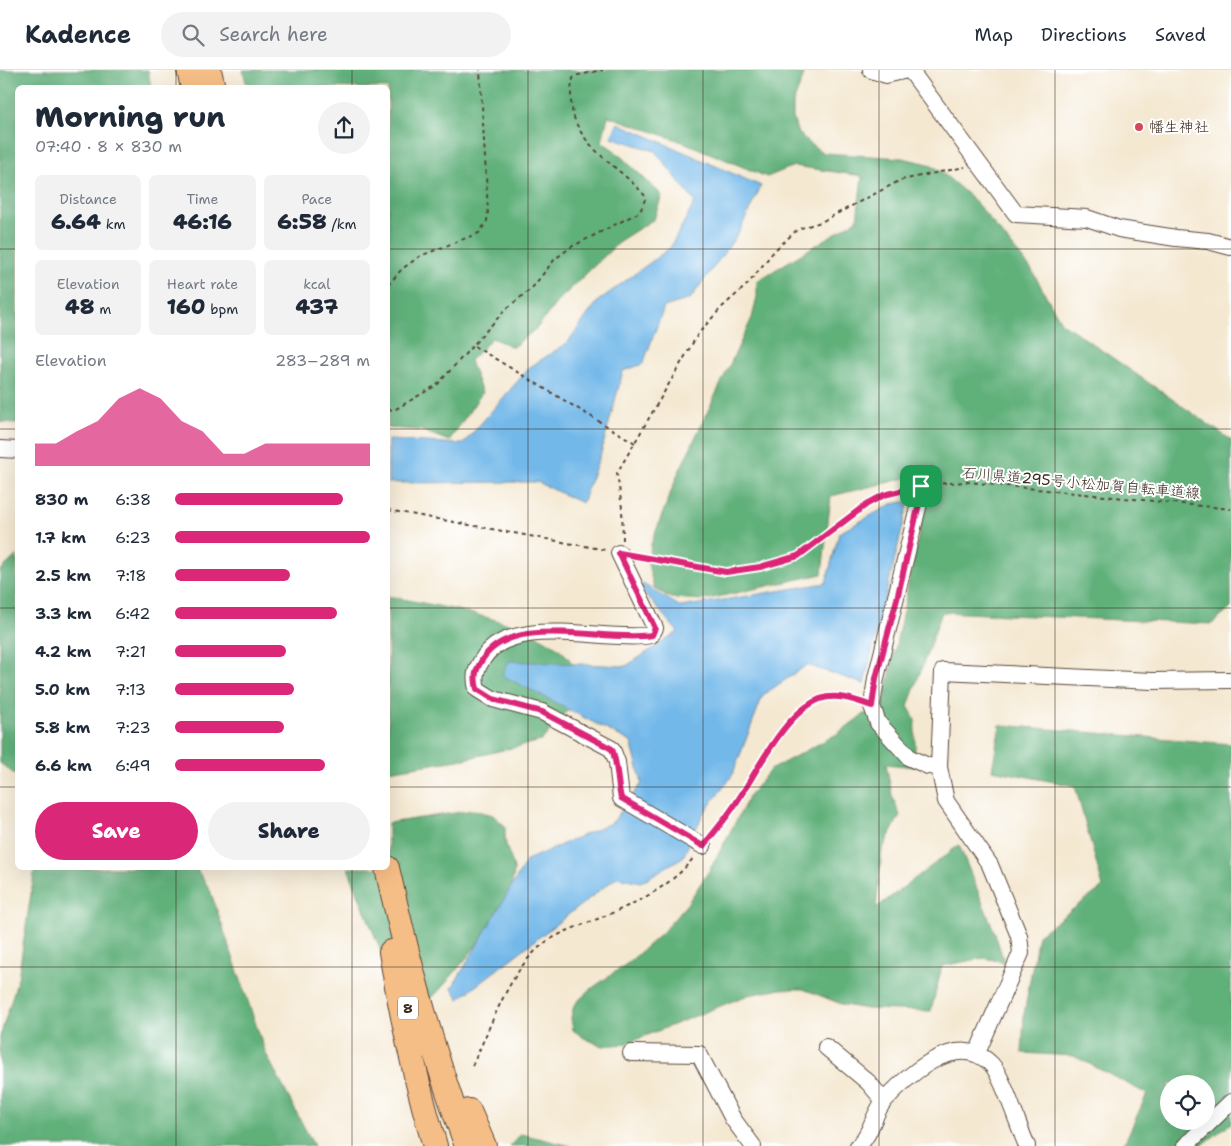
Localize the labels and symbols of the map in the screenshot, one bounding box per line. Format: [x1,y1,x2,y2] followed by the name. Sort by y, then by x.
[1149,117,1209,137] place label: 幡生神社
[1133,121,1145,133] marker: 幡生神社
[961,463,1201,503] street label: 石川県道295号小松加賀自転車道線
[900,465,942,507] pin
[398,996,418,1020] road number: 8

